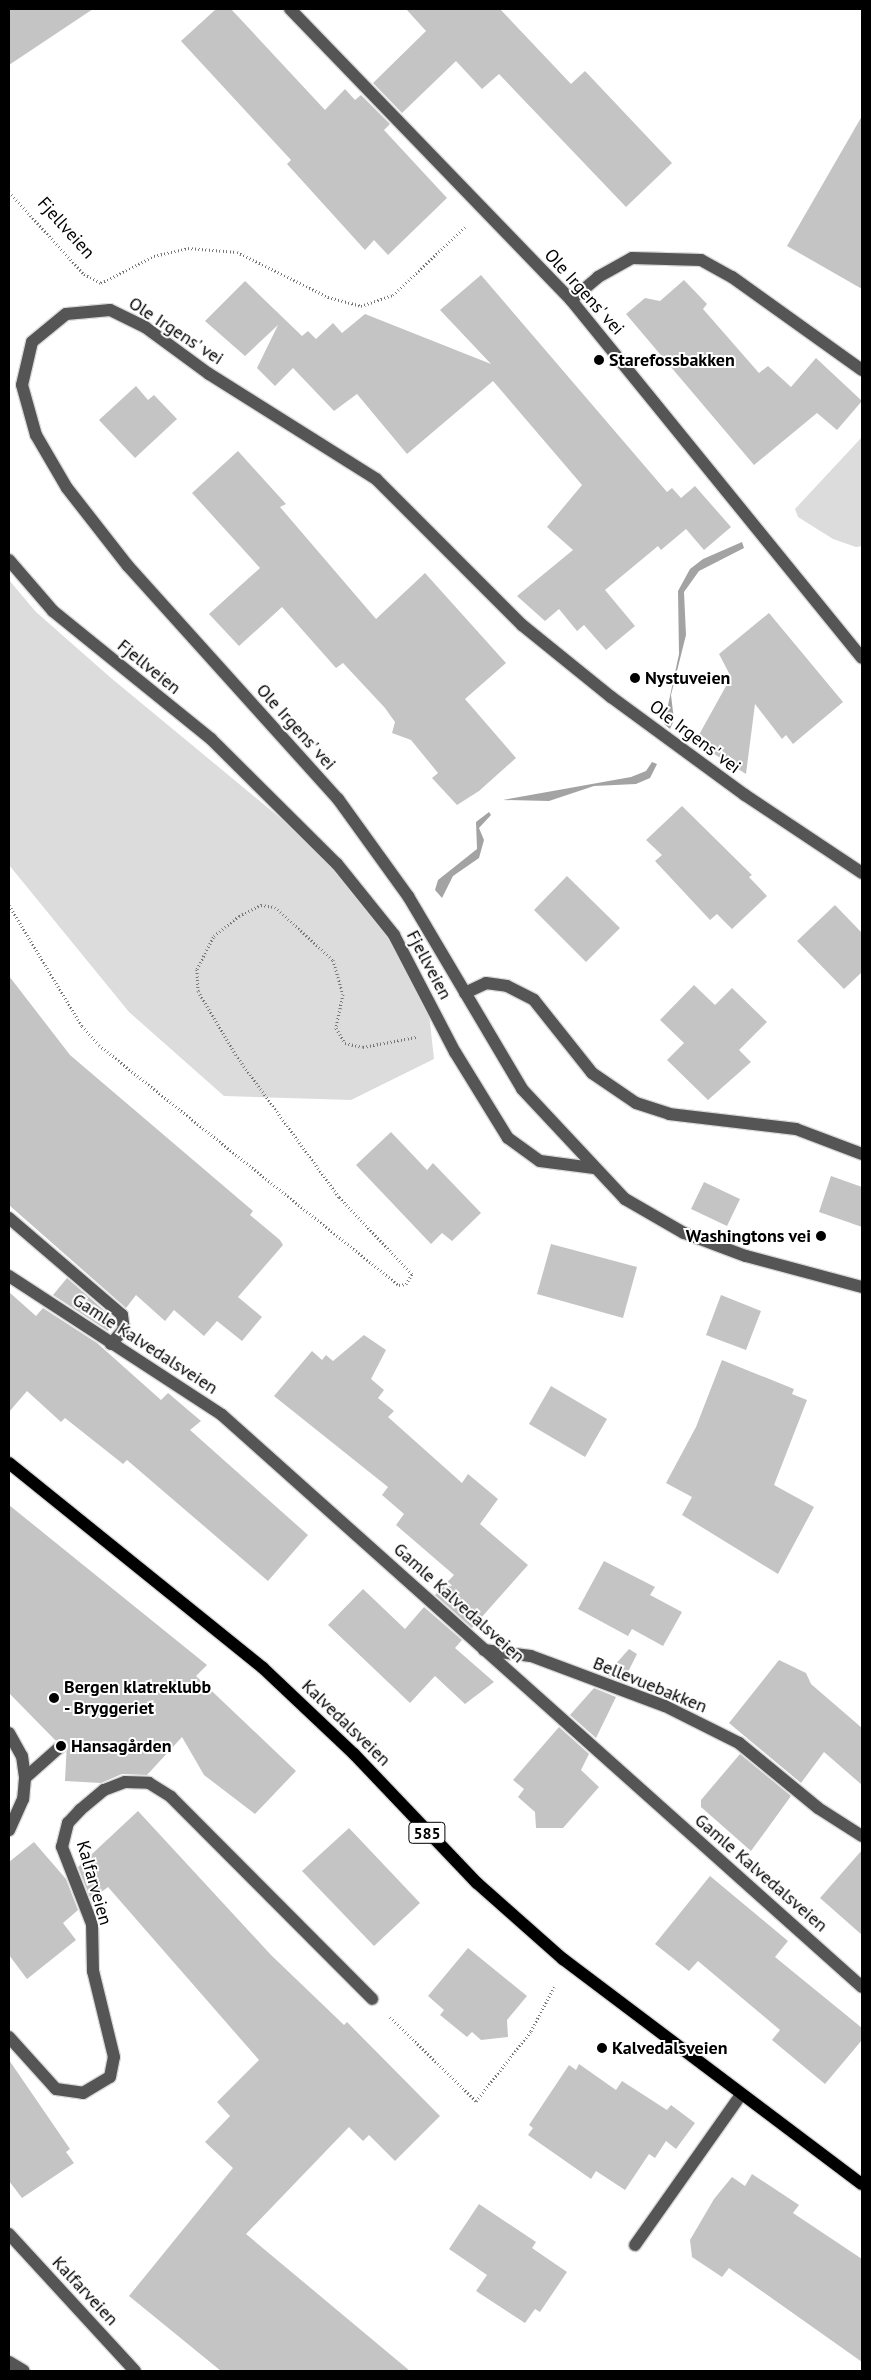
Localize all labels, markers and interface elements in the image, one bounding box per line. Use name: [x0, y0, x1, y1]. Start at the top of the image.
street label: Fjellveien: [33, 193, 99, 263]
street label: Ole Irgens' vei: [539, 244, 629, 340]
street label: Ole Irgens' vei: [124, 292, 228, 370]
place label: Starefossbakken: [609, 349, 735, 371]
marker: Starefossbakken: [593, 354, 605, 366]
street label: Fjellveien: [113, 635, 185, 699]
place label: Nystuveien: [645, 667, 730, 689]
marker: Nystuveien: [629, 672, 641, 684]
street label: Ole Irgens' vei: [251, 679, 341, 775]
street label: Ole Irgens' vei: [644, 695, 746, 779]
street label: Fjellveien: [402, 927, 456, 1003]
place label: Washingtons vei: [685, 1225, 811, 1247]
marker: Washingtons vei: [815, 1230, 827, 1242]
street label: Gamle Kalvedalsveien: [68, 1289, 222, 1399]
street label: Gamle Kalvedalsveien: [389, 1538, 529, 1668]
street label: Bellevuebakken: [590, 1652, 710, 1718]
street label: Kalvedalsveien: [297, 1675, 395, 1771]
place label: Bergen klatreklubb - Bryggeriet: [64, 1677, 211, 1720]
marker: Bergen klatreklubb - Bryggeriet: [48, 1692, 60, 1704]
place label: Hansagården: [71, 1735, 172, 1757]
marker: Hansagården: [55, 1740, 67, 1752]
street label: Gamle Kalvedalsveien: [690, 1809, 832, 1937]
road number: 585: [408, 1820, 446, 1846]
street label: Kalfarveien: [72, 1838, 116, 1928]
place label: Kalvedalsveien: [612, 2037, 728, 2059]
marker: Kalvedalsveien: [596, 2042, 608, 2054]
street label: Kalfarveien: [47, 2252, 123, 2330]

